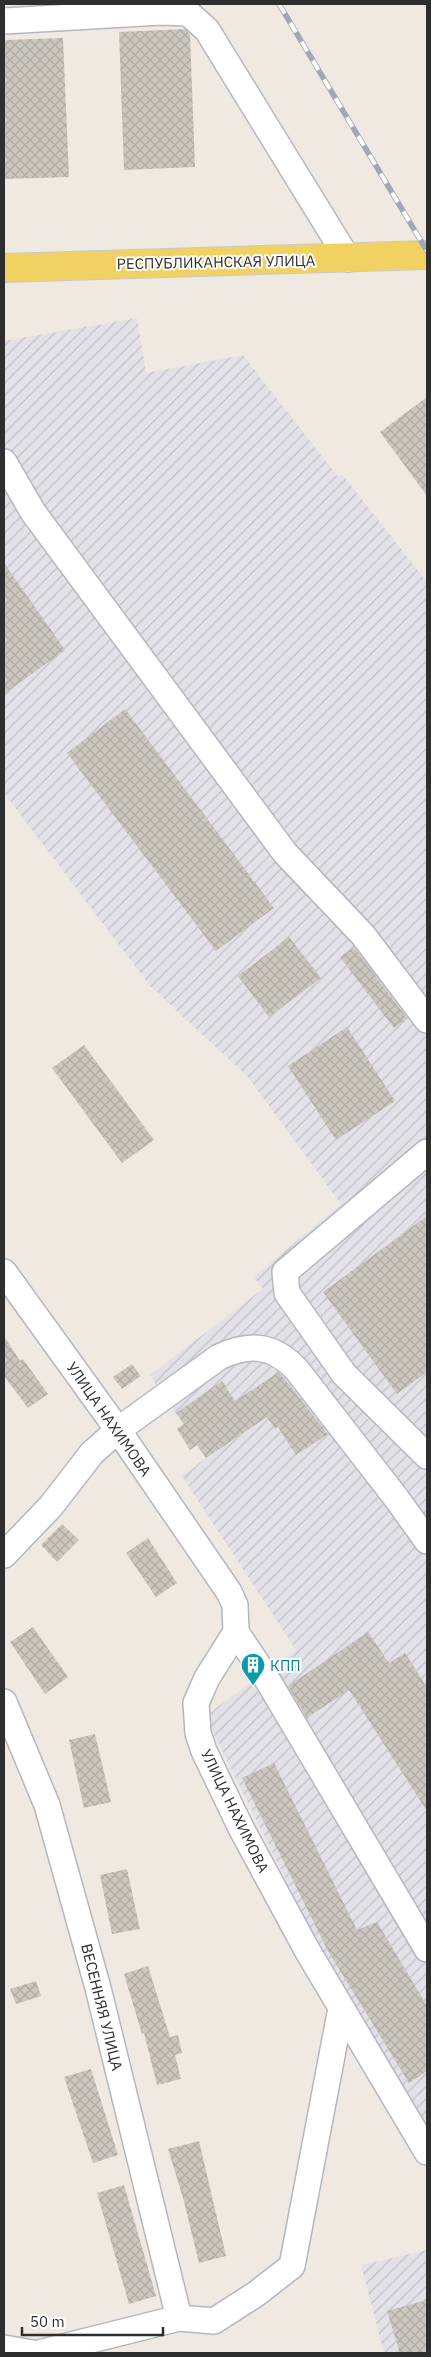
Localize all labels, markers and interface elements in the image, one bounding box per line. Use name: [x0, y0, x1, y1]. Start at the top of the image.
street label: РЕСПУБЛИКАНСКАЯ УЛИЦА: [117, 251, 316, 273]
street label: УЛИЦА НАХИМОВА: [62, 1358, 156, 1480]
building icon: КПП: [240, 1652, 266, 1686]
place label: КПП: [270, 1656, 301, 1675]
street label: УЛИЦА НАХИМОВА: [197, 1746, 273, 1876]
street label: ВЕСЕННЯЯ УЛИЦА: [77, 1942, 127, 2073]
scale bar: [22, 2304, 164, 2336]
text: 50 m: [30, 2312, 65, 2331]

